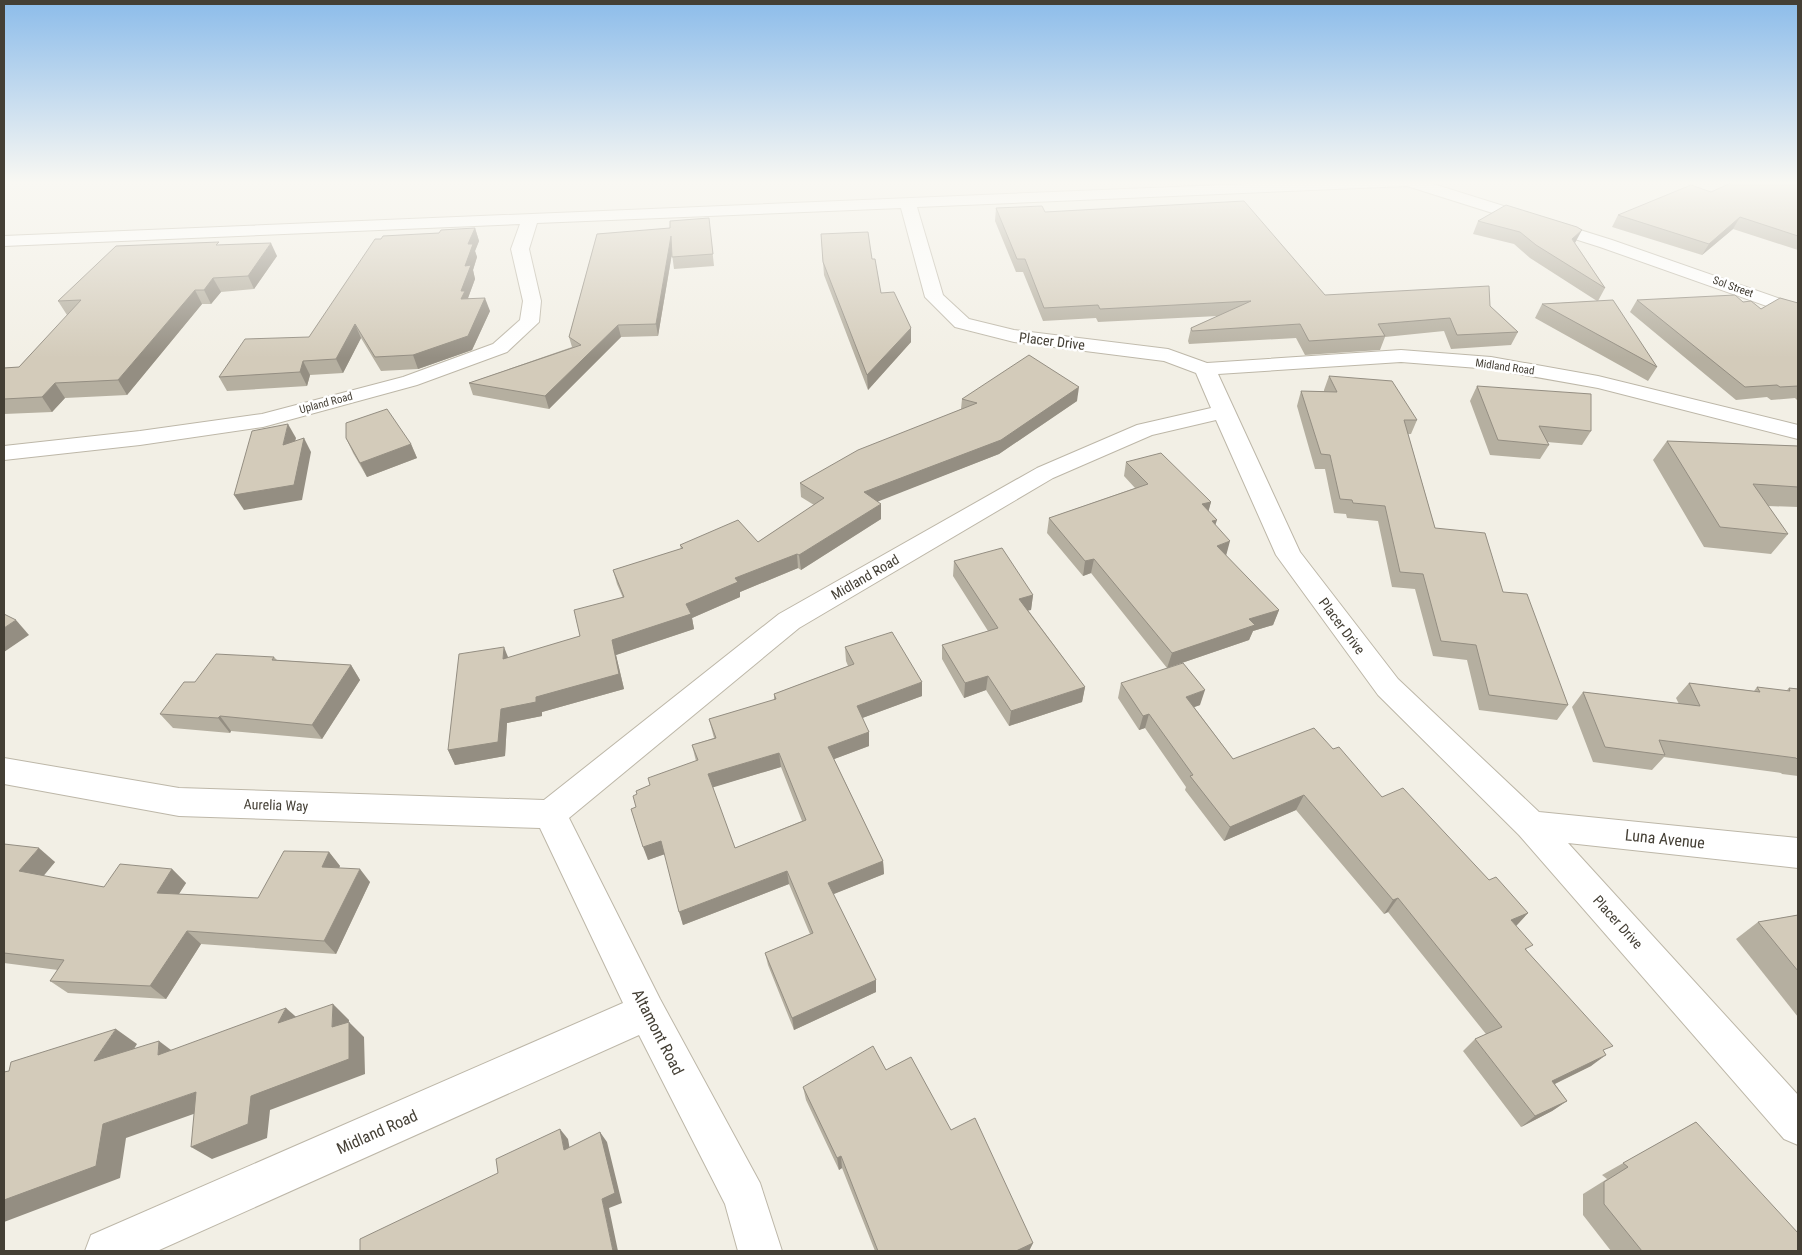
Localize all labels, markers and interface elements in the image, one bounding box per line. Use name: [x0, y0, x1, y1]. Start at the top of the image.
street label: Sol Street: [1711, 274, 1755, 300]
street label: Placer Drive: [1018, 329, 1086, 353]
street label: Midland Road: [1475, 356, 1535, 378]
street label: Upland Road: [298, 390, 354, 416]
street label: Midland Road: [828, 551, 902, 603]
street label: Placer Drive: [1316, 595, 1369, 658]
street label: Aurelia Way: [243, 796, 309, 814]
street label: Luna Avenue: [1624, 825, 1706, 853]
street label: Placer Drive: [1590, 892, 1646, 952]
street label: Altamont Road: [628, 986, 688, 1078]
street label: Midland Road: [334, 1106, 420, 1158]

